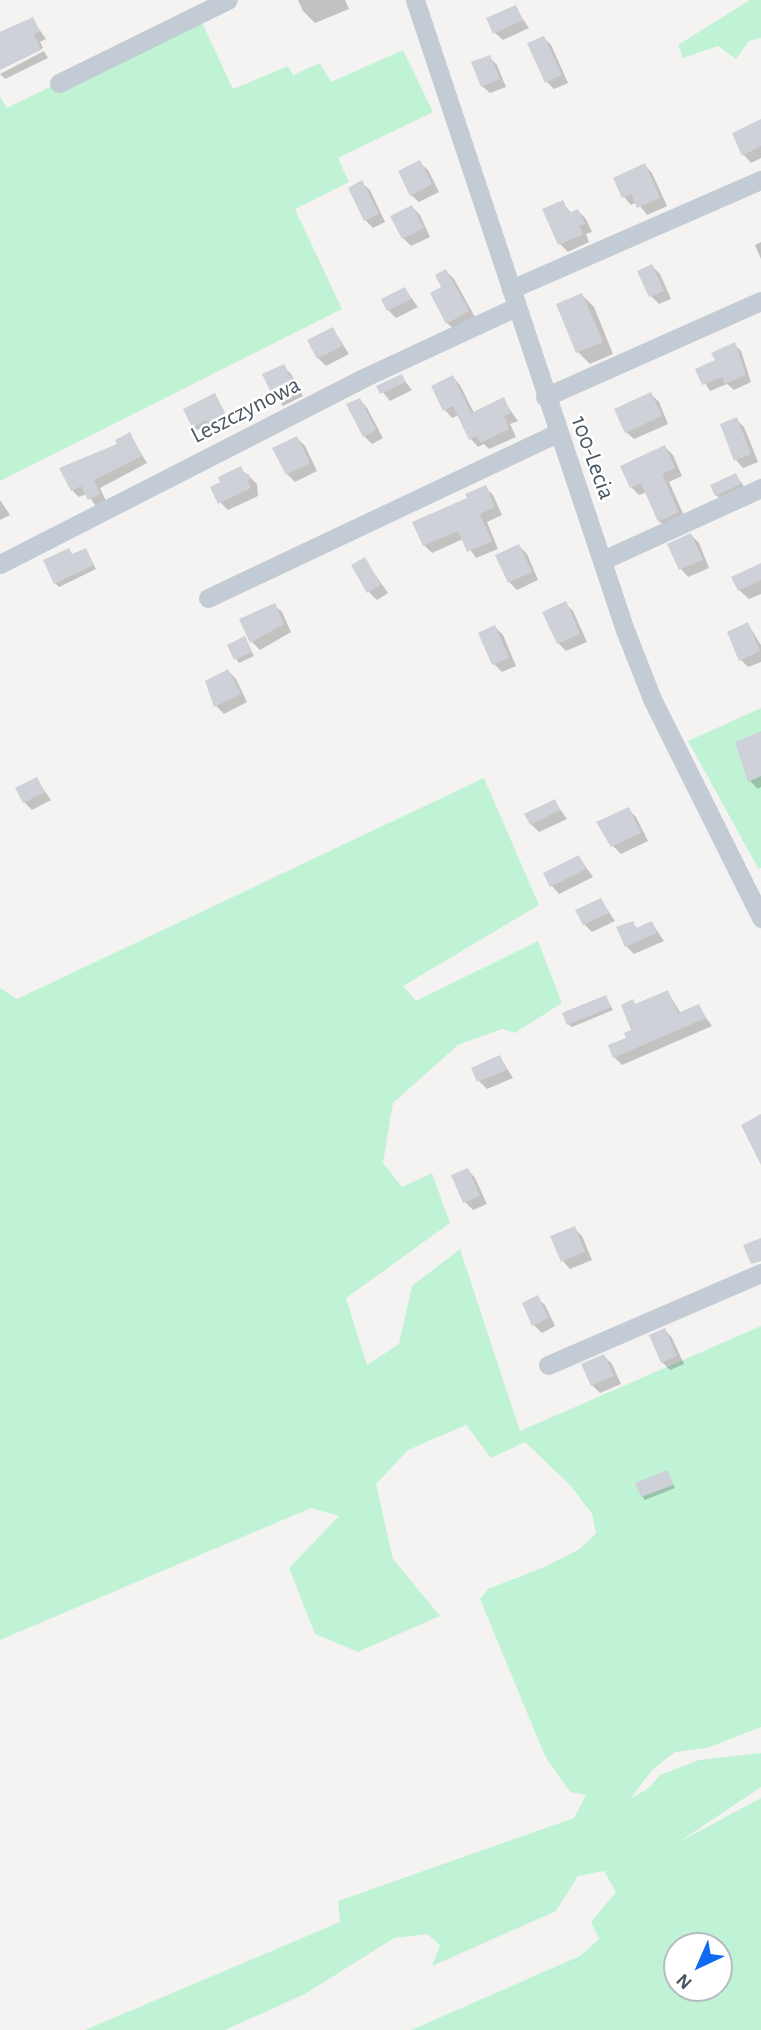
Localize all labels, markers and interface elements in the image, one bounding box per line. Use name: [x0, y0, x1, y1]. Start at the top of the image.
street label: Leszczynowa: [186, 371, 306, 451]
street label: 100-Lecia: [564, 412, 620, 504]
north arrow: [663, 1932, 733, 2002]
text: N: [673, 1970, 696, 1992]

